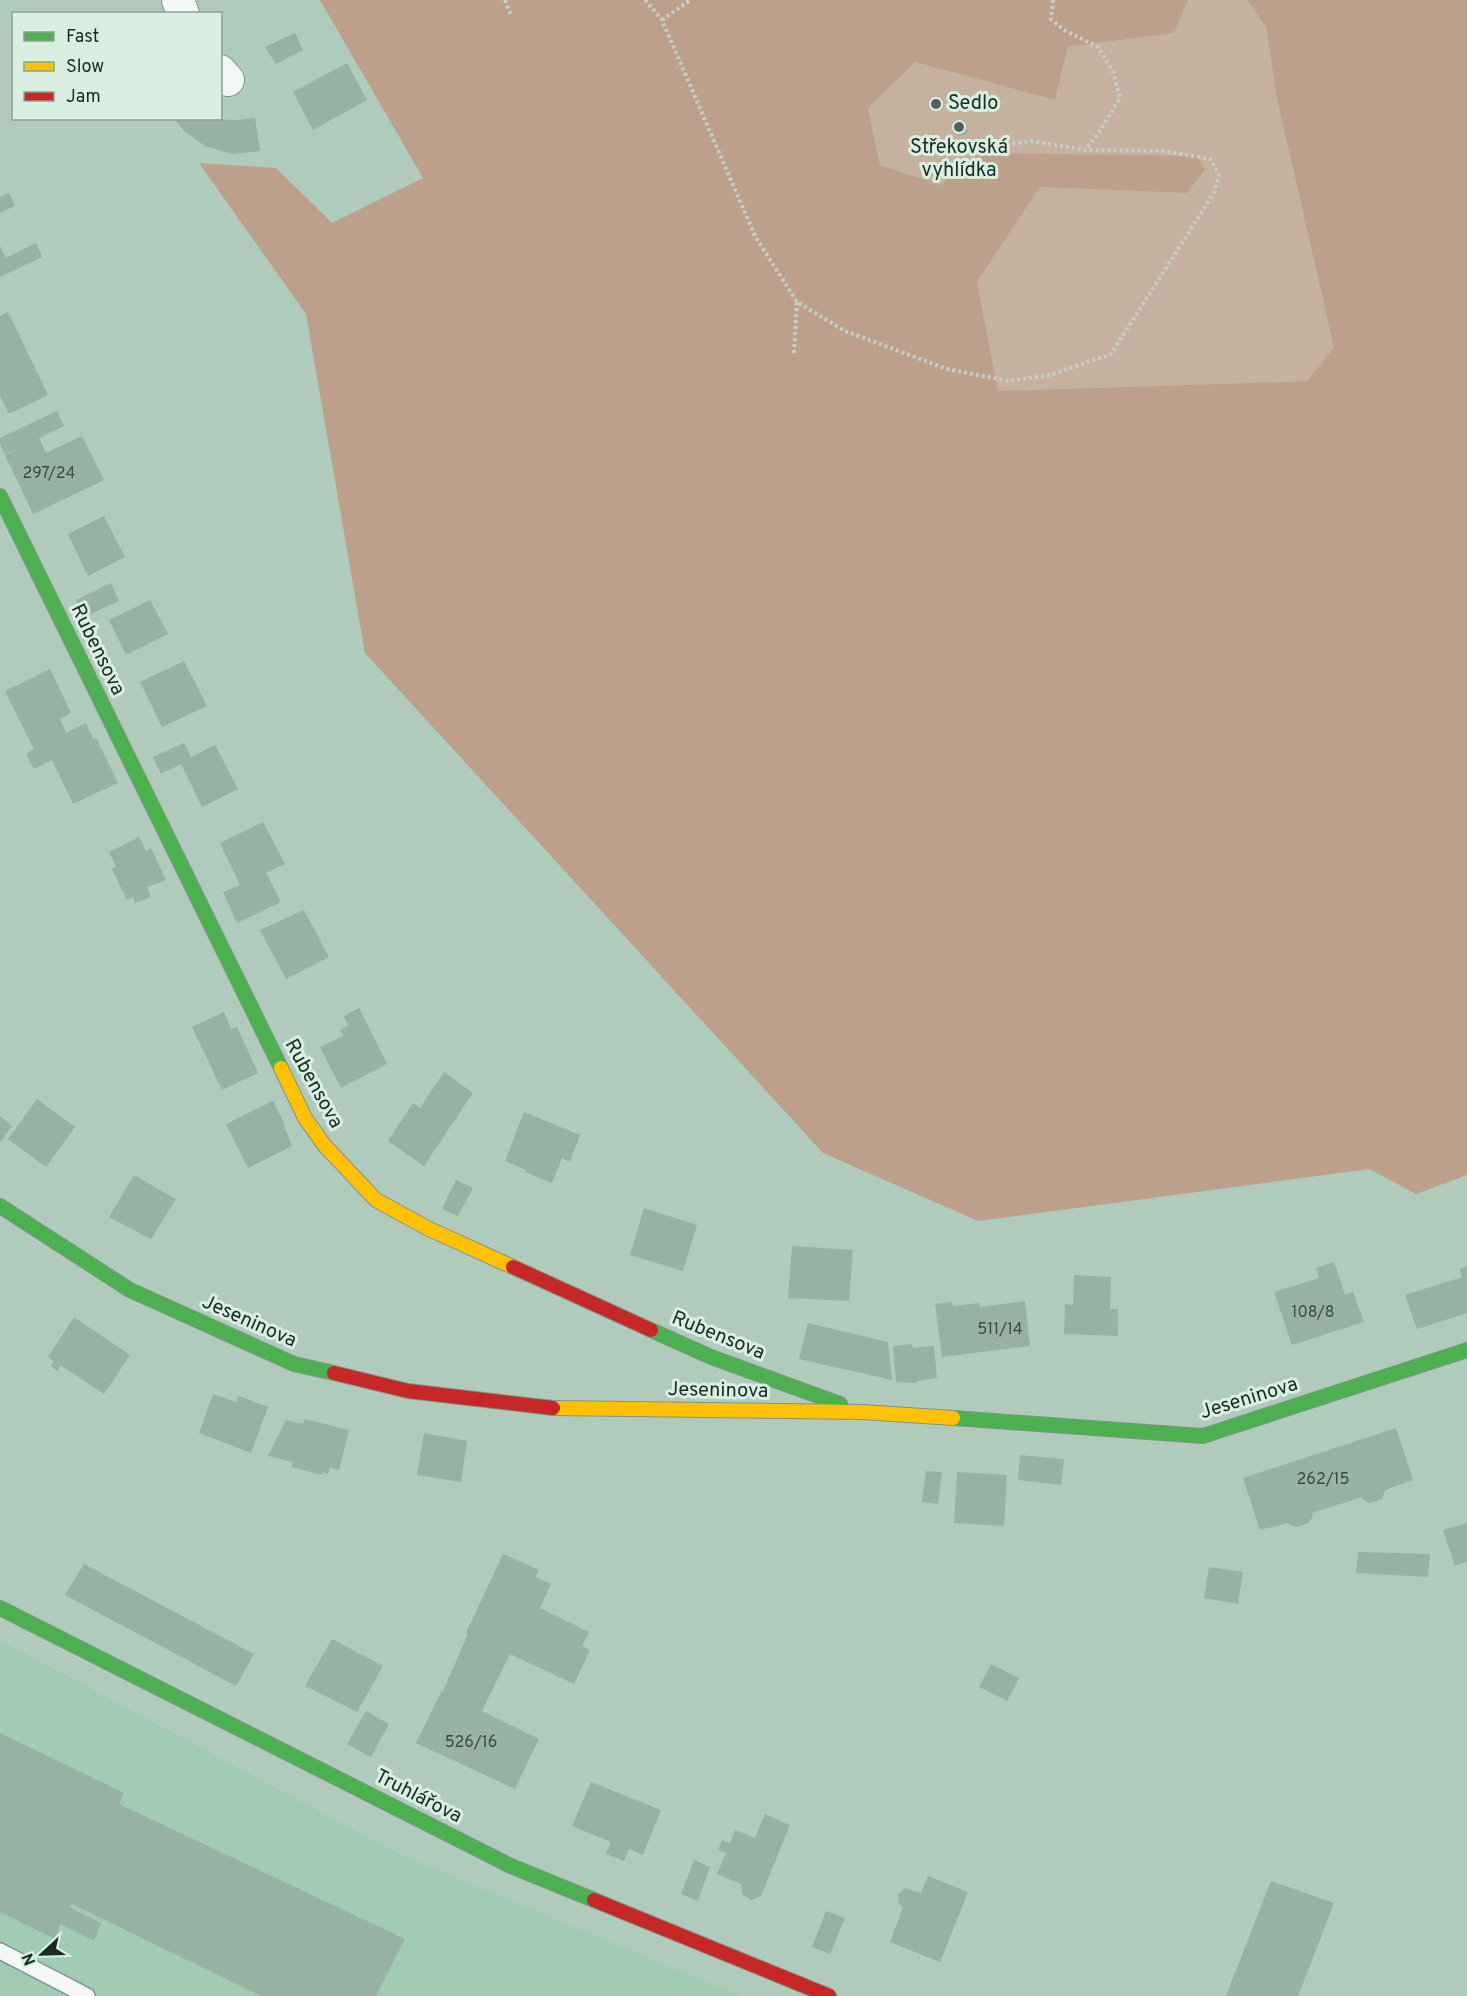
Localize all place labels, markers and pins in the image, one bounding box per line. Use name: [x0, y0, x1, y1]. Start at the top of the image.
place label: Sedlo: [948, 91, 998, 117]
marker: Sedlo: [929, 97, 943, 111]
marker: Střekovská vyhlídka: [952, 120, 966, 134]
place label: Střekovská vyhlídka: [910, 135, 1008, 184]

